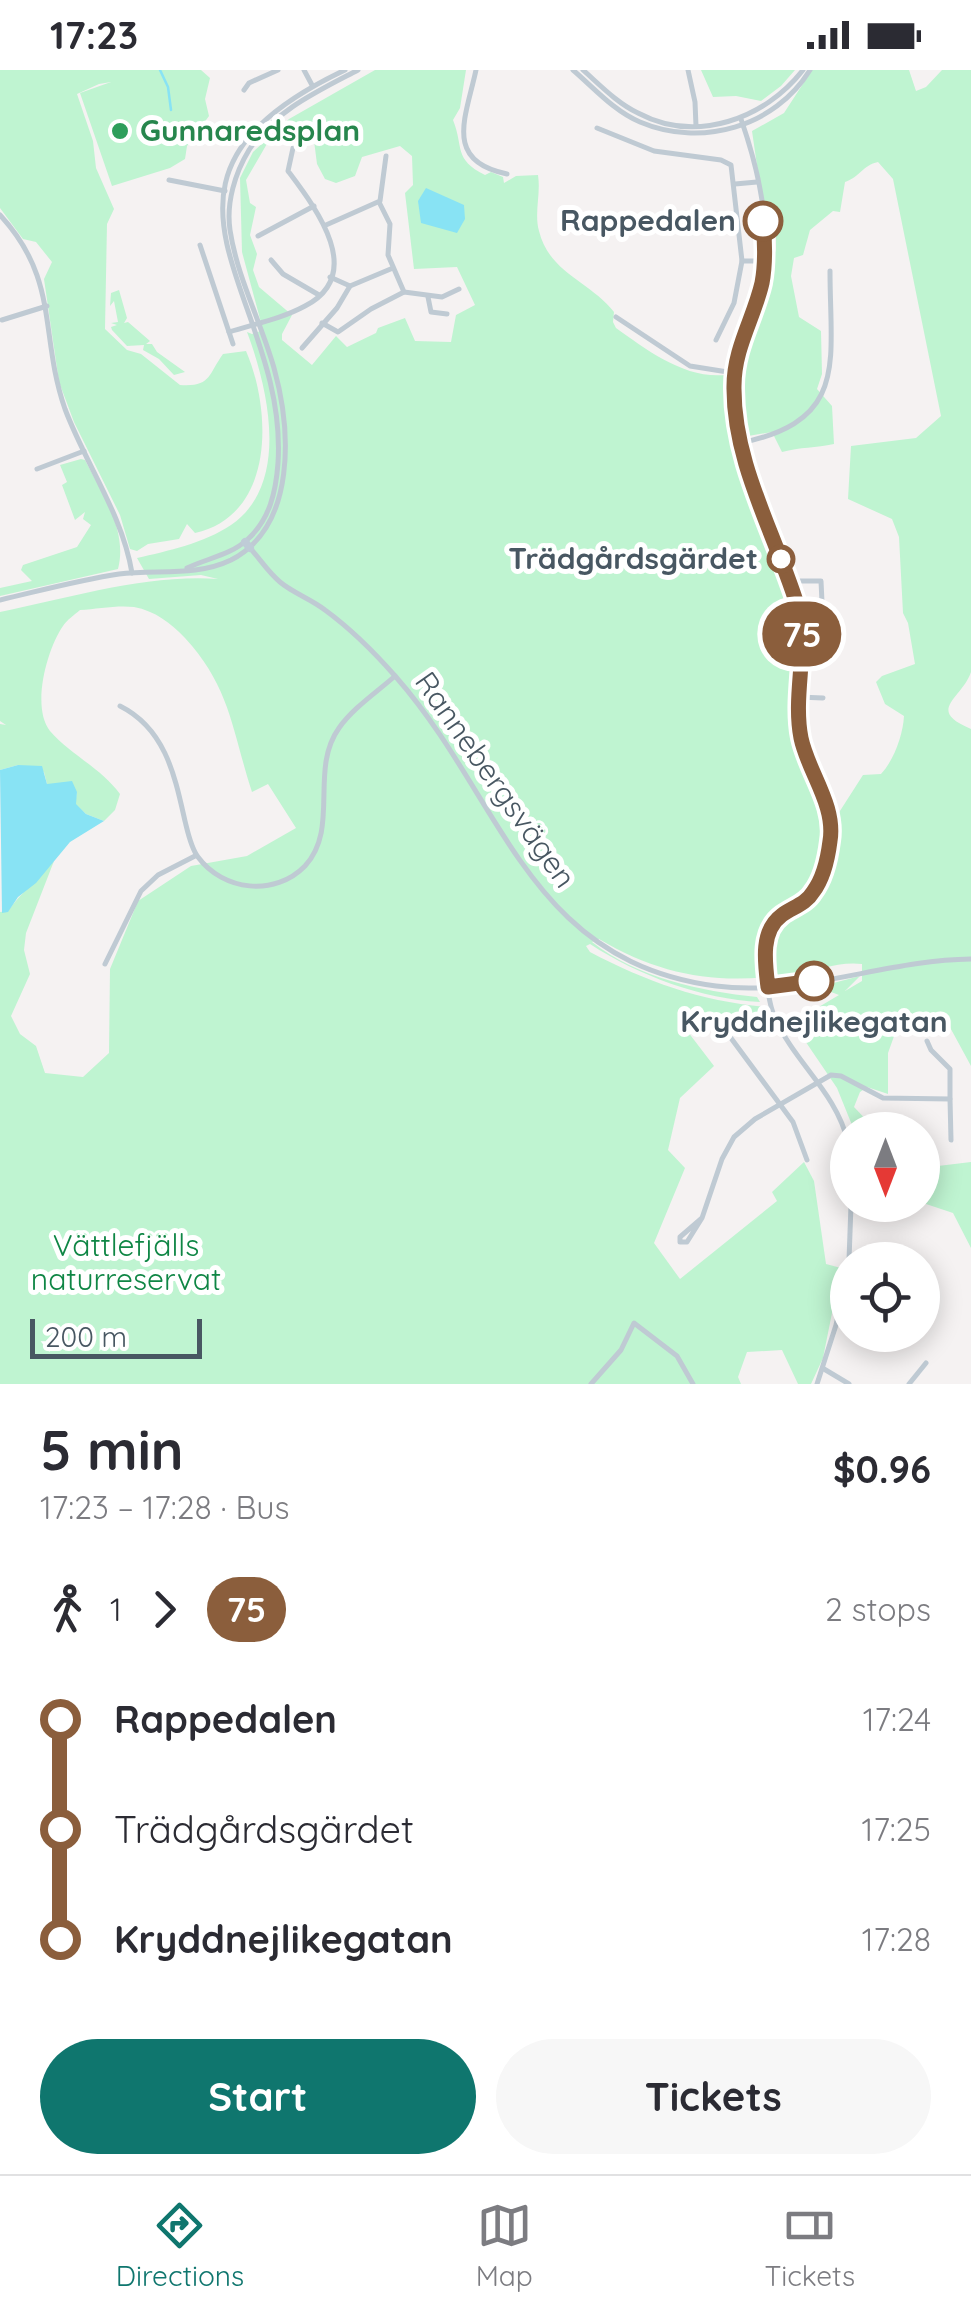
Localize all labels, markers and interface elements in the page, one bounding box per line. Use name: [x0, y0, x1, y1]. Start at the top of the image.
text: 17:23: [50, 11, 138, 59]
place label: Gunnaredsplan: [140, 111, 360, 149]
marker: Gunnaredsplan: [109, 120, 131, 142]
place label: Rappedalen: [560, 201, 736, 239]
marker: Rappedalen: [744, 202, 782, 240]
place label: Trädgårdsgärdet: [508, 539, 758, 577]
marker: Trädgårdsgärdet: [768, 546, 794, 572]
line badge: 75: [757, 602, 847, 666]
text: 75: [782, 612, 822, 656]
street label: Rannebergsvägen: [407, 664, 585, 895]
marker: Kryddnejlikegatan: [795, 962, 833, 1000]
place label: Kryddnejlikegatan: [680, 1002, 948, 1040]
north arrow: [830, 1112, 940, 1222]
map controls: [830, 1112, 940, 1352]
park label: Vättlefjälls naturreservat: [31, 1226, 221, 1298]
button: locate: [830, 1242, 940, 1352]
scale bar: [30, 1314, 202, 1358]
text: 200 m: [45, 1319, 127, 1354]
text: 5 min: [40, 1415, 184, 1484]
text: $0.96: [833, 1445, 931, 1493]
text: 17:23 – 17:28 · Bus: [40, 1487, 290, 1527]
icon: walk: [40, 1582, 95, 1637]
icon: forward: [137, 1582, 192, 1637]
text: 75: [227, 1587, 266, 1631]
text: 1: [110, 1589, 122, 1629]
text: 2 stops: [825, 1589, 931, 1629]
text: Rappedalen: [114, 1695, 337, 1743]
text: 17:24: [863, 1699, 931, 1739]
text: Trädgårdsgärdet: [114, 1805, 414, 1853]
text: 17:25: [862, 1809, 931, 1849]
text: Kryddnejlikegatan: [114, 1915, 453, 1963]
text: 17:28: [862, 1919, 931, 1959]
button: Start: [40, 2039, 476, 2154]
button: Tickets: [496, 2039, 931, 2154]
tab: Directions: [116, 2198, 244, 2293]
tab: Map: [476, 2198, 533, 2293]
tab: Tickets: [764, 2198, 855, 2293]

